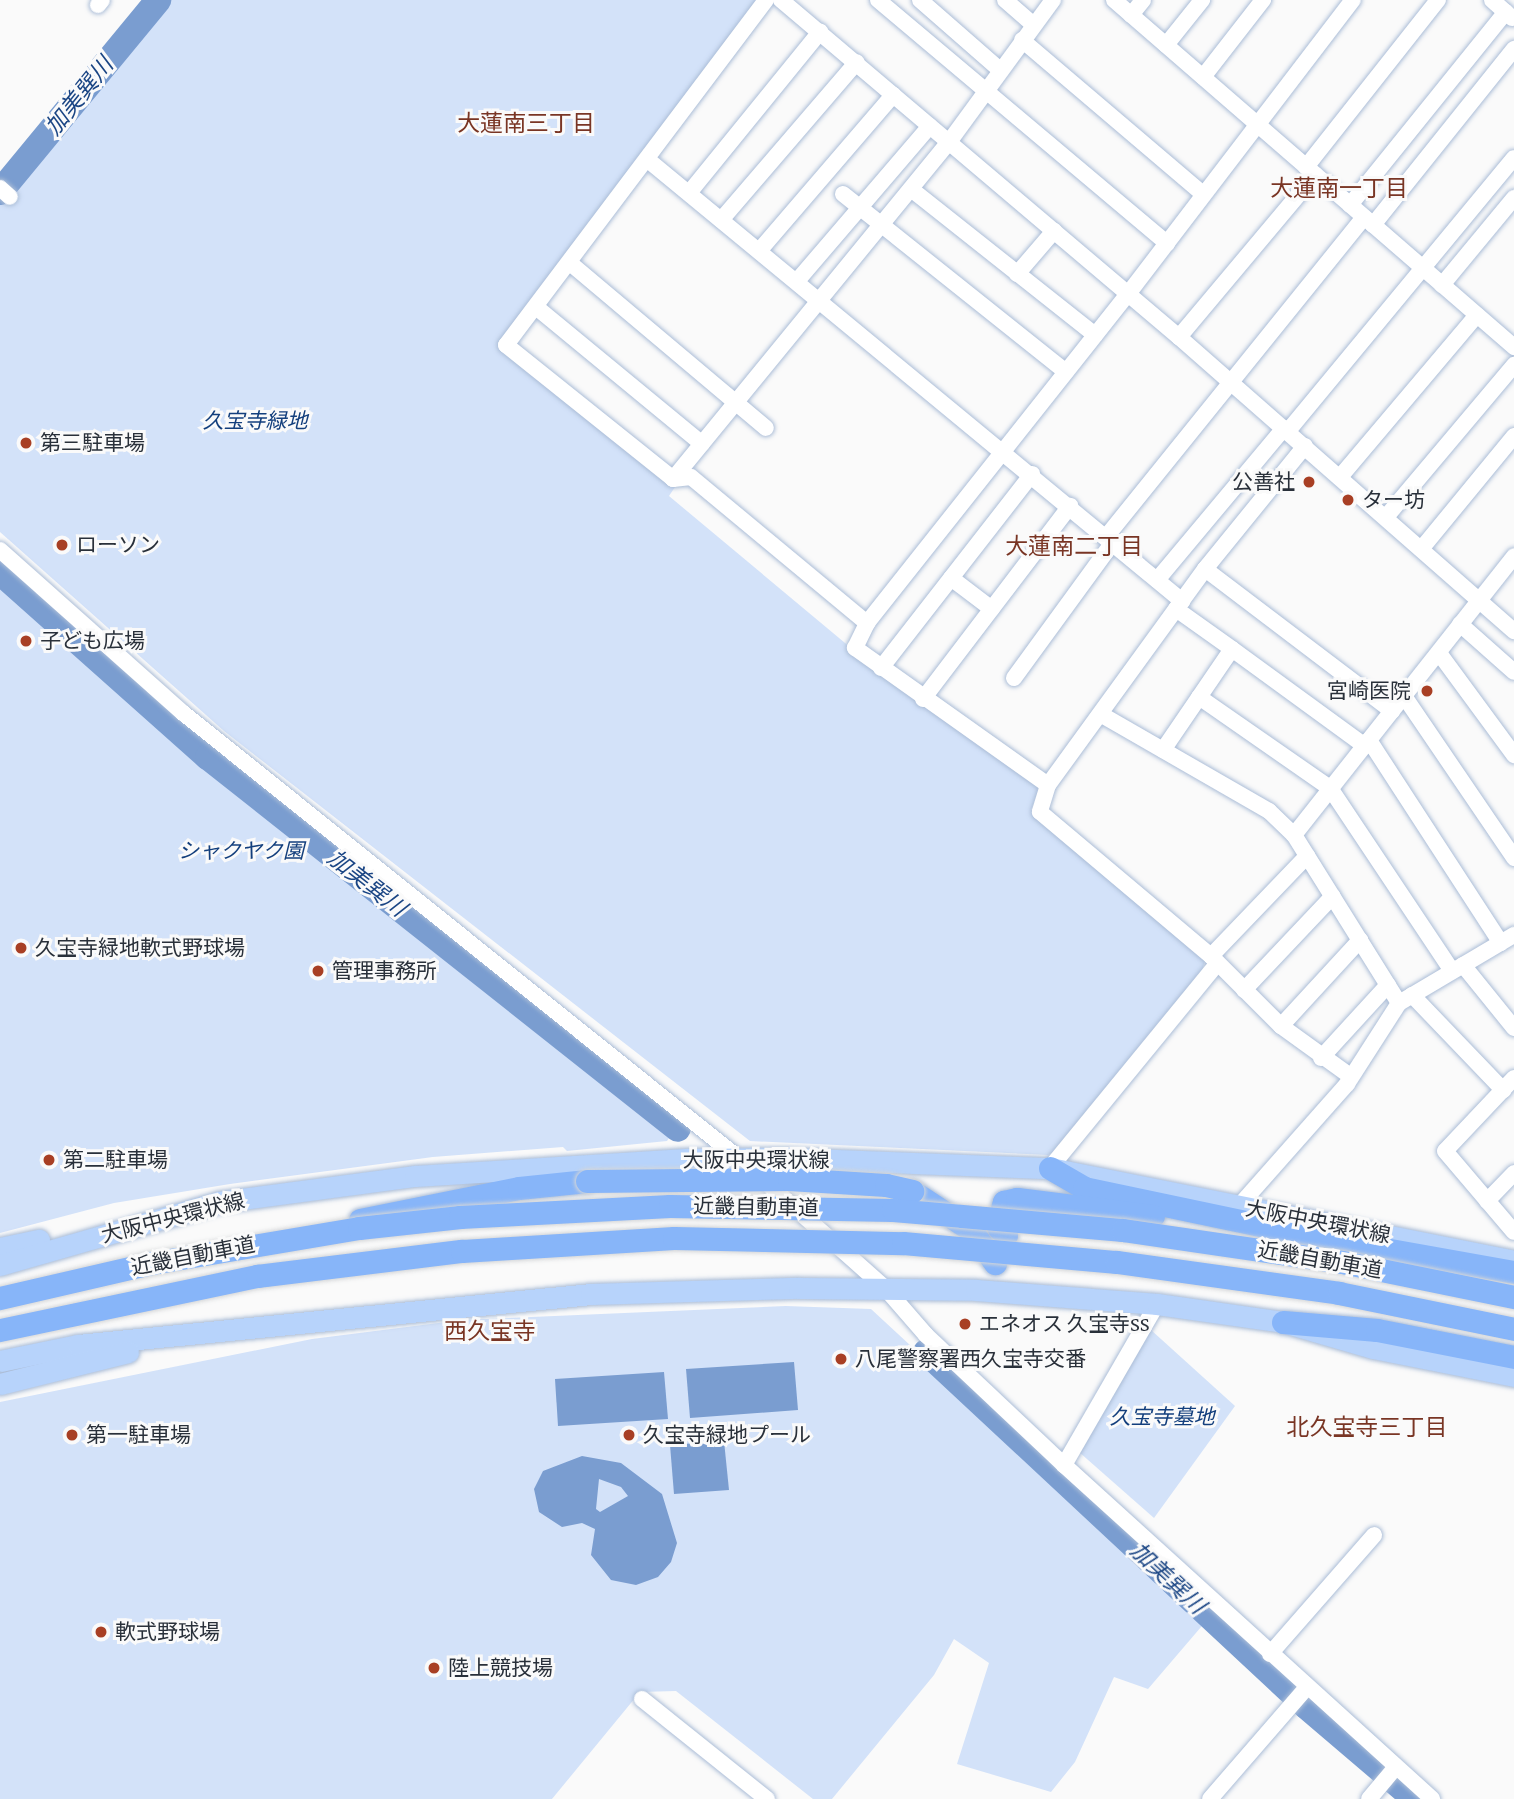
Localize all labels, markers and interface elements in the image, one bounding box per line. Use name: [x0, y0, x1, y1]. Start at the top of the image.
water label: 加美巽川: [39, 52, 119, 140]
district label: 大蓮南三丁目: [457, 109, 595, 137]
district label: 大蓮南一丁目: [1270, 174, 1408, 202]
park label: 久宝寺緑地: [203, 408, 307, 434]
place label: 第三駐車場: [40, 430, 145, 456]
marker: 第三駐車場: [18, 435, 34, 451]
place label: 公善社: [1232, 469, 1295, 495]
marker: 公善社: [1301, 474, 1317, 490]
place label: ター坊: [1362, 487, 1425, 513]
marker: ター坊: [1340, 492, 1356, 508]
place label: ローソン: [76, 532, 160, 558]
district label: 大蓮南二丁目: [1005, 532, 1143, 560]
marker: ローソン: [54, 537, 70, 553]
place label: 子ども広場: [40, 628, 145, 654]
marker: 子ども広場: [18, 633, 34, 649]
place label: 宮崎医院: [1327, 678, 1411, 704]
marker: 宮崎医院: [1417, 681, 1437, 701]
park label: シャクヤク園: [178, 838, 304, 864]
water label: 加美巽川: [322, 844, 412, 922]
place label: 久宝寺緑地軟式野球場: [35, 935, 245, 961]
marker: 久宝寺緑地軟式野球場: [13, 940, 29, 956]
place label: 管理事務所: [332, 958, 437, 984]
marker: 管理事務所: [310, 963, 326, 979]
place label: 第二駐車場: [63, 1147, 168, 1173]
street label: 大阪中央環状線: [683, 1147, 829, 1173]
marker: 第二駐車場: [41, 1152, 57, 1168]
street label: 大阪中央環状線: [99, 1188, 247, 1248]
street label: 近畿自動車道: [693, 1193, 819, 1221]
street label: 大阪中央環状線: [1243, 1196, 1393, 1248]
street label: 近畿自動車道: [129, 1232, 257, 1280]
street label: 近畿自動車道: [1256, 1237, 1384, 1283]
place label: エネオス 久宝寺SS: [979, 1311, 1150, 1337]
marker: エネオス 久宝寺SS: [957, 1316, 973, 1332]
district label: 西久宝寺: [444, 1317, 536, 1345]
place label: 八尾警察署西久宝寺交番: [855, 1346, 1086, 1372]
marker: 八尾警察署西久宝寺交番: [833, 1351, 849, 1367]
park label: 久宝寺墓地: [1110, 1404, 1214, 1430]
district label: 北久宝寺三丁目: [1287, 1413, 1447, 1441]
place label: 第一駐車場: [86, 1422, 191, 1448]
place label: 久宝寺緑地プール: [643, 1422, 811, 1448]
marker: 第一駐車場: [64, 1427, 80, 1443]
marker: 久宝寺緑地プール: [621, 1427, 637, 1443]
water label: 加美巽川: [1125, 1537, 1211, 1619]
place label: 軟式野球場: [115, 1619, 220, 1645]
marker: 軟式野球場: [93, 1624, 109, 1640]
place label: 陸上競技場: [448, 1655, 553, 1681]
marker: 陸上競技場: [426, 1660, 442, 1676]

